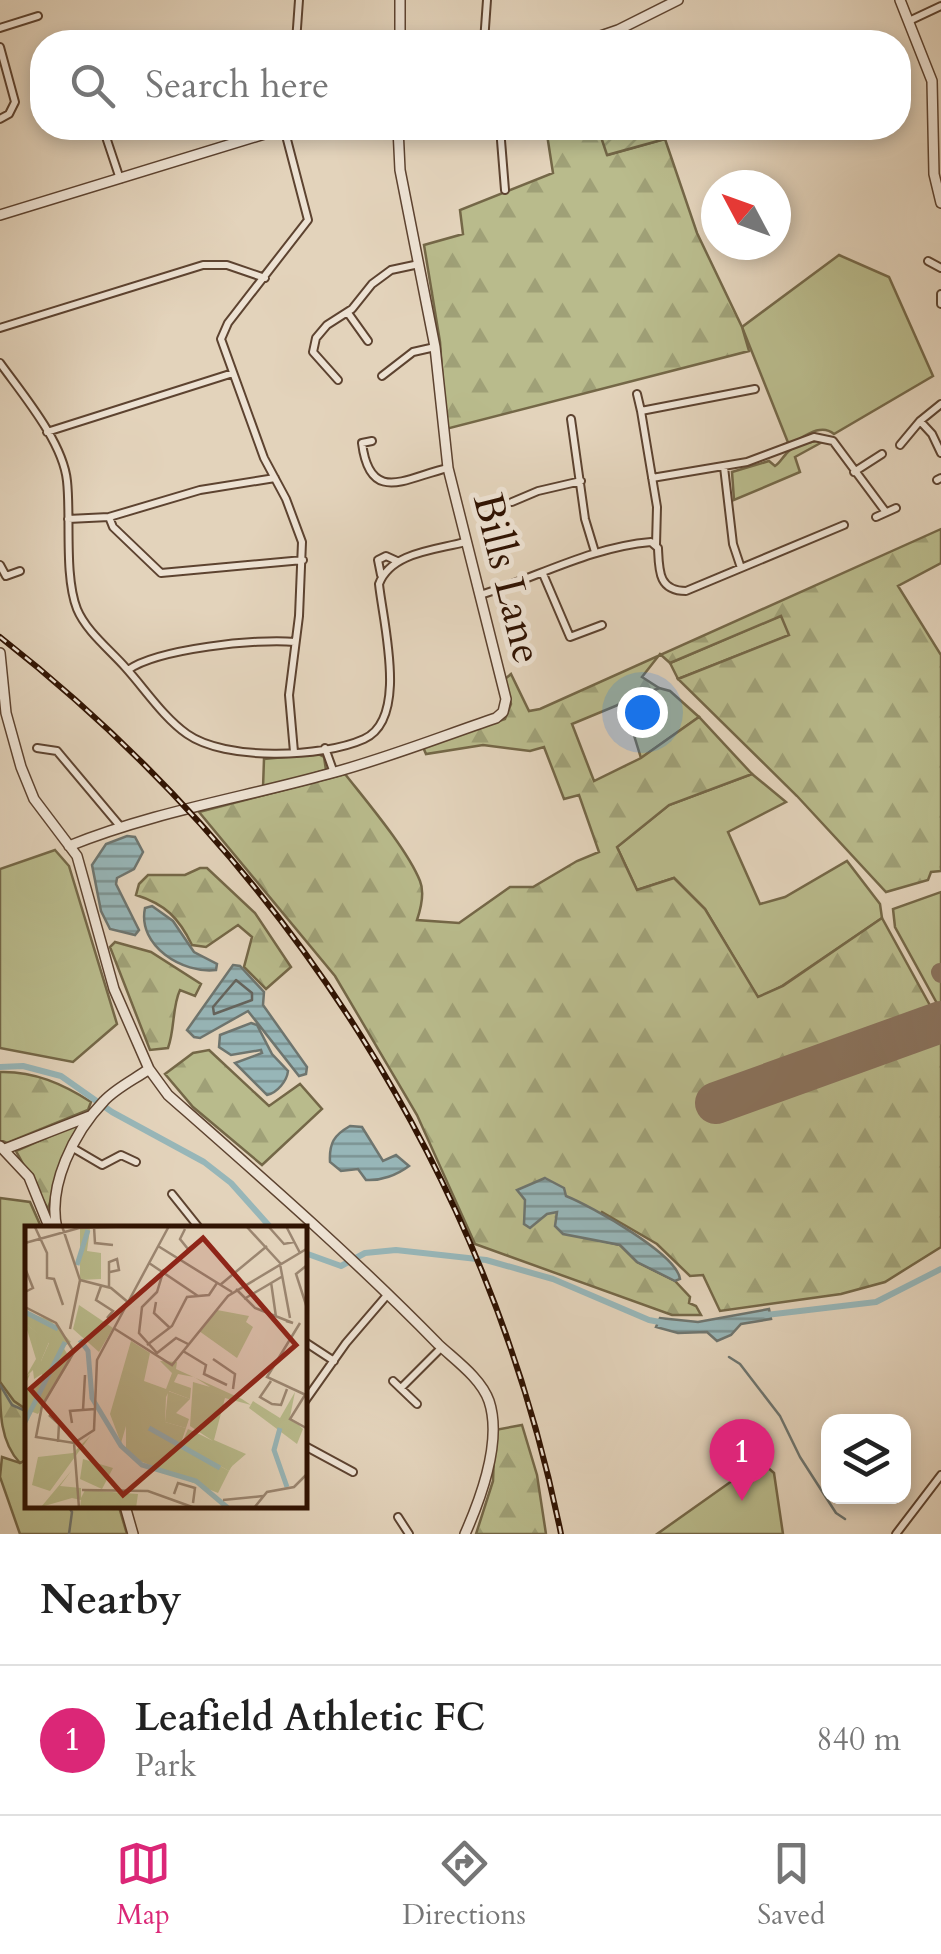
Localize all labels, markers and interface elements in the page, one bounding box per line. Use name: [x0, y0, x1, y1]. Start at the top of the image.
search box: [30, 30, 911, 140]
icon: search: [65, 58, 120, 113]
text: Search here: [145, 59, 329, 111]
north arrow: [701, 170, 791, 260]
street label: Bills Lane: [459, 487, 556, 669]
your location: [617, 687, 668, 738]
inset map: [25, 1226, 308, 1509]
map controls: [821, 1414, 911, 1504]
button: layers: [821, 1414, 911, 1504]
pin: 1: [710, 1418, 774, 1501]
text: Nearby: [40, 1571, 182, 1628]
text: Leafield Athletic FC: [135, 1692, 485, 1744]
text: 1: [64, 1718, 81, 1762]
text: 840 m: [816, 1718, 901, 1762]
text: Park: [135, 1744, 197, 1788]
tab: Map: [116, 1836, 171, 1934]
tab: Directions: [402, 1836, 526, 1934]
tab: Saved: [757, 1836, 825, 1934]

